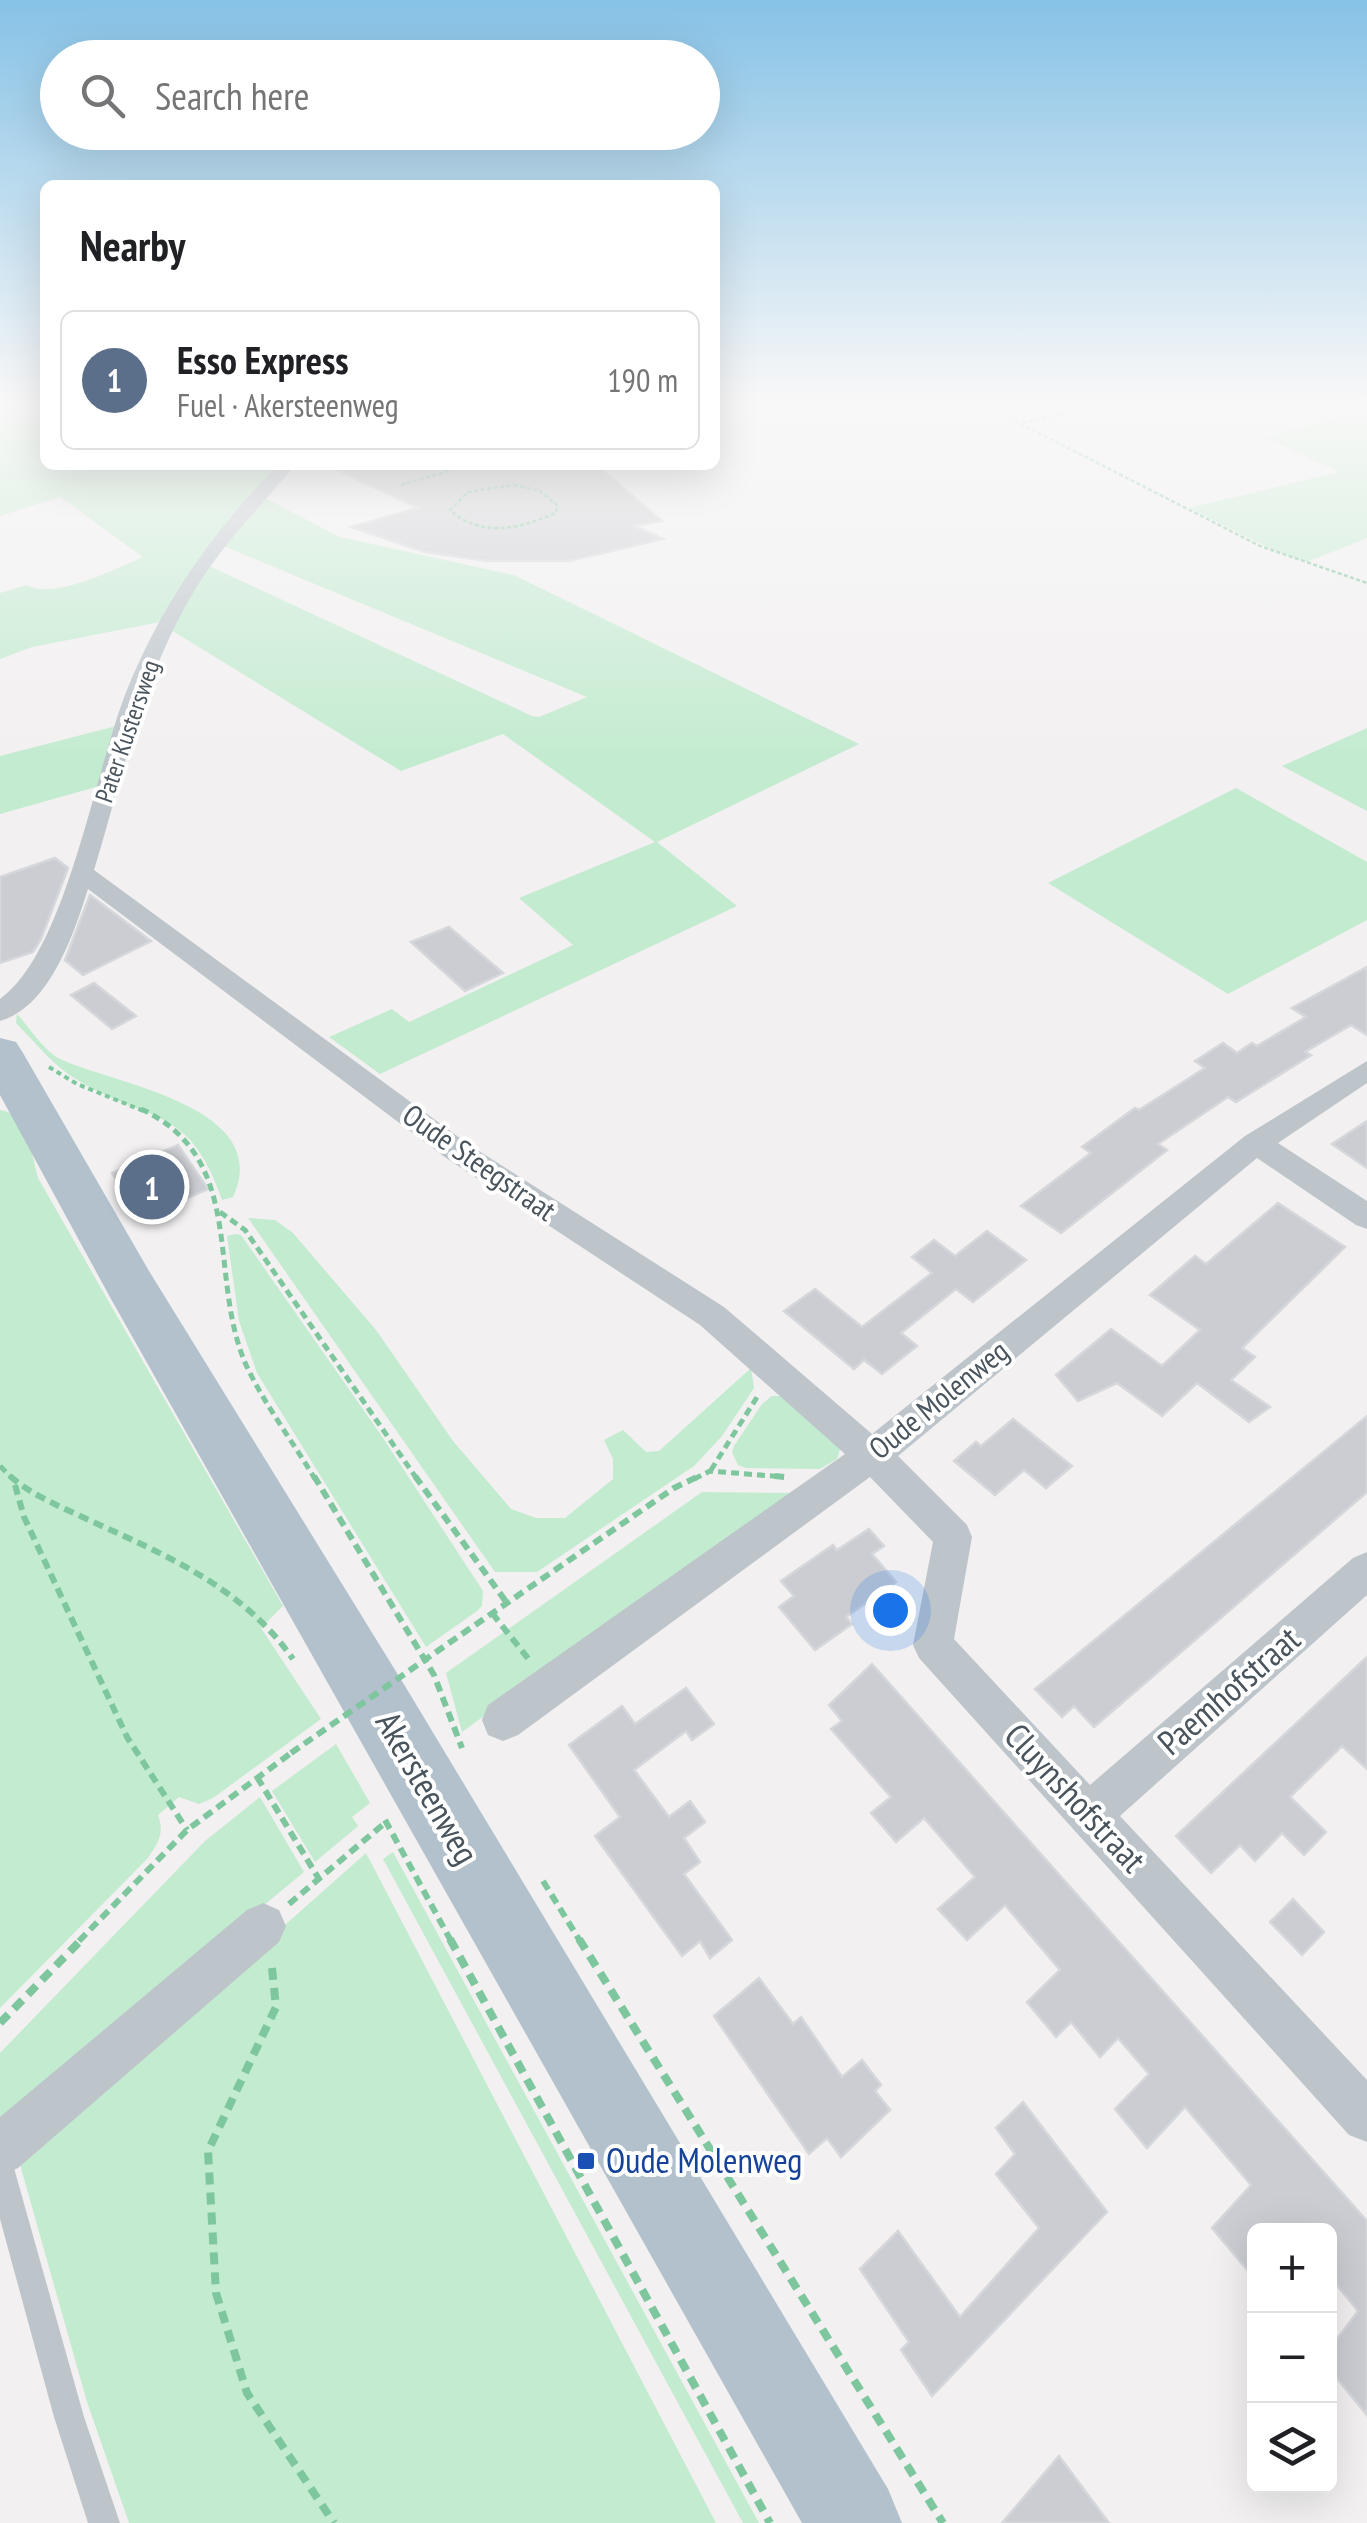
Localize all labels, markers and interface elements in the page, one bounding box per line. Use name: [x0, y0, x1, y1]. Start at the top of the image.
search box: [40, 40, 720, 150]
icon: search: [75, 68, 130, 123]
text: Search here: [155, 71, 309, 120]
text: Nearby: [80, 218, 185, 273]
text: Esso Express: [177, 335, 349, 384]
text: 1: [107, 359, 122, 401]
text: 190 m: [607, 359, 678, 401]
text: Fuel · Akersteenweg: [177, 384, 398, 426]
street label: Pater Kustersweg: [88, 656, 166, 806]
street label: Oude Steegstraat: [396, 1095, 565, 1229]
pin: 1: [120, 1150, 184, 1224]
street label: Oude Molenweg: [860, 1331, 1016, 1467]
your location: [865, 1585, 916, 1636]
street label: Paemhofstraat: [1148, 1616, 1309, 1765]
street label: Akersteenweg: [366, 1703, 490, 1872]
street label: Cluynshofstraat: [995, 1713, 1157, 1882]
place label: Oude Molenweg: [606, 2137, 802, 2183]
marker: Oude Molenweg: [575, 2150, 597, 2172]
map controls: [1247, 2223, 1337, 2493]
button: +: [1247, 2223, 1337, 2313]
button: −: [1247, 2313, 1337, 2403]
button: layers: [1247, 2403, 1337, 2493]

